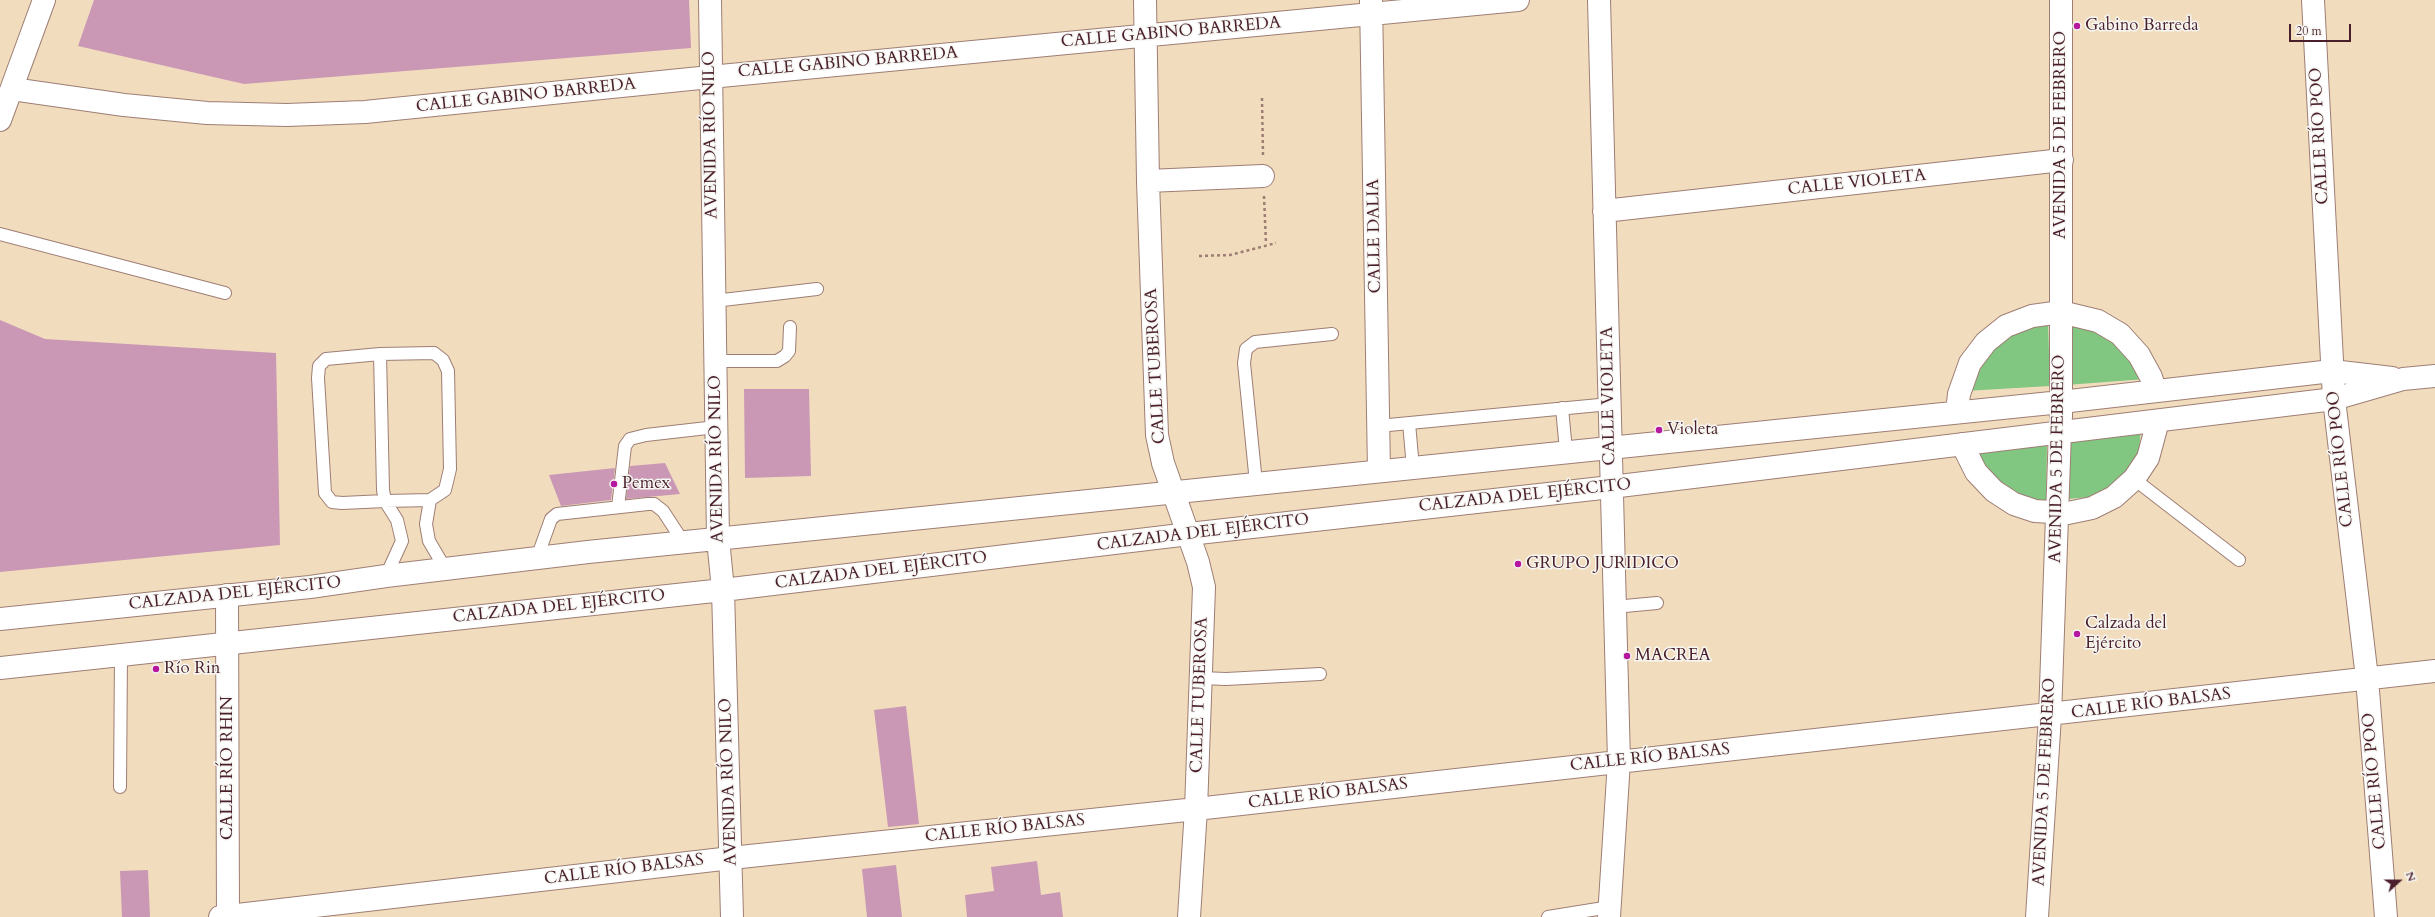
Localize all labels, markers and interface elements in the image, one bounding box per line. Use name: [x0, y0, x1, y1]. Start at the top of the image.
street label: CALLE GABINO BARREDA: [1060, 13, 1282, 53]
place label: Gabino Barreda: [2085, 16, 2199, 36]
scale bar: [2291, 16, 2353, 42]
marker: Gabino Barreda: [2072, 21, 2082, 31]
text: 20 m: [2296, 23, 2322, 39]
street label: AVENIDA 5 DE FEBRERO: [2051, 31, 2071, 239]
street label: CALLE GABINO BARREDA: [737, 43, 959, 83]
street label: AVENIDA RÍO NILO: [699, 51, 723, 219]
street label: CALLE RÍO POO: [2306, 67, 2334, 205]
street label: CALLE GABINO BARREDA: [415, 74, 637, 118]
street label: CALLE VIOLETA: [1787, 166, 1927, 200]
street label: CALLE DALIA: [1364, 178, 1386, 294]
street label: CALLE TUBEROSA: [1142, 287, 1170, 445]
street label: CALLE VIOLETA: [1598, 326, 1620, 466]
street label: AVENIDA 5 DE FEBRERO: [2046, 355, 2070, 563]
street label: AVENIDA RÍO NILO: [705, 375, 729, 543]
street label: CALLE RÍO POO: [2324, 390, 2358, 528]
place label: Violeta: [1667, 420, 1718, 440]
marker: Violeta: [1654, 425, 1664, 435]
place label: Pemex: [622, 474, 670, 494]
street label: CALZADA DEL EJÉRCITO: [1418, 475, 1632, 517]
marker: Pemex: [609, 479, 619, 489]
street label: CALZADA DEL EJÉRCITO: [1096, 510, 1310, 556]
street label: CALZADA DEL EJÉRCITO: [774, 548, 988, 594]
place label: GRUPO JURIDICO: [1526, 554, 1679, 574]
marker: GRUPO JURIDICO: [1513, 559, 1523, 569]
street label: CALZADA DEL EJÉRCITO: [128, 573, 342, 615]
street label: CALZADA DEL EJÉRCITO: [452, 586, 666, 628]
place label: Calzada del Ejército: [2085, 614, 2167, 654]
street label: CALLE TUBEROSA: [1187, 617, 1213, 773]
marker: Calzada del Ejército: [2072, 629, 2082, 639]
place label: MACREA: [1635, 646, 1710, 666]
marker: MACREA: [1622, 651, 1632, 661]
place label: Río Rin: [164, 659, 221, 679]
marker: Río Rin: [151, 664, 161, 674]
street label: AVENIDA 5 DE FEBRERO: [2029, 677, 2061, 887]
street label: CALLE RÍO BALSAS: [2070, 684, 2232, 724]
street label: CALLE RÍO RHIN: [218, 696, 238, 840]
street label: AVENIDA RÍO NILO: [716, 698, 742, 866]
street label: CALLE RÍO POO: [2359, 712, 2391, 850]
street label: CALLE RÍO BALSAS: [1569, 739, 1731, 777]
street label: CALLE RÍO BALSAS: [1247, 774, 1409, 814]
street label: CALLE RÍO BALSAS: [924, 810, 1086, 848]
street label: CALLE RÍO BALSAS: [543, 850, 705, 890]
north arrow: [2379, 861, 2419, 901]
text: N: [2402, 869, 2419, 884]

